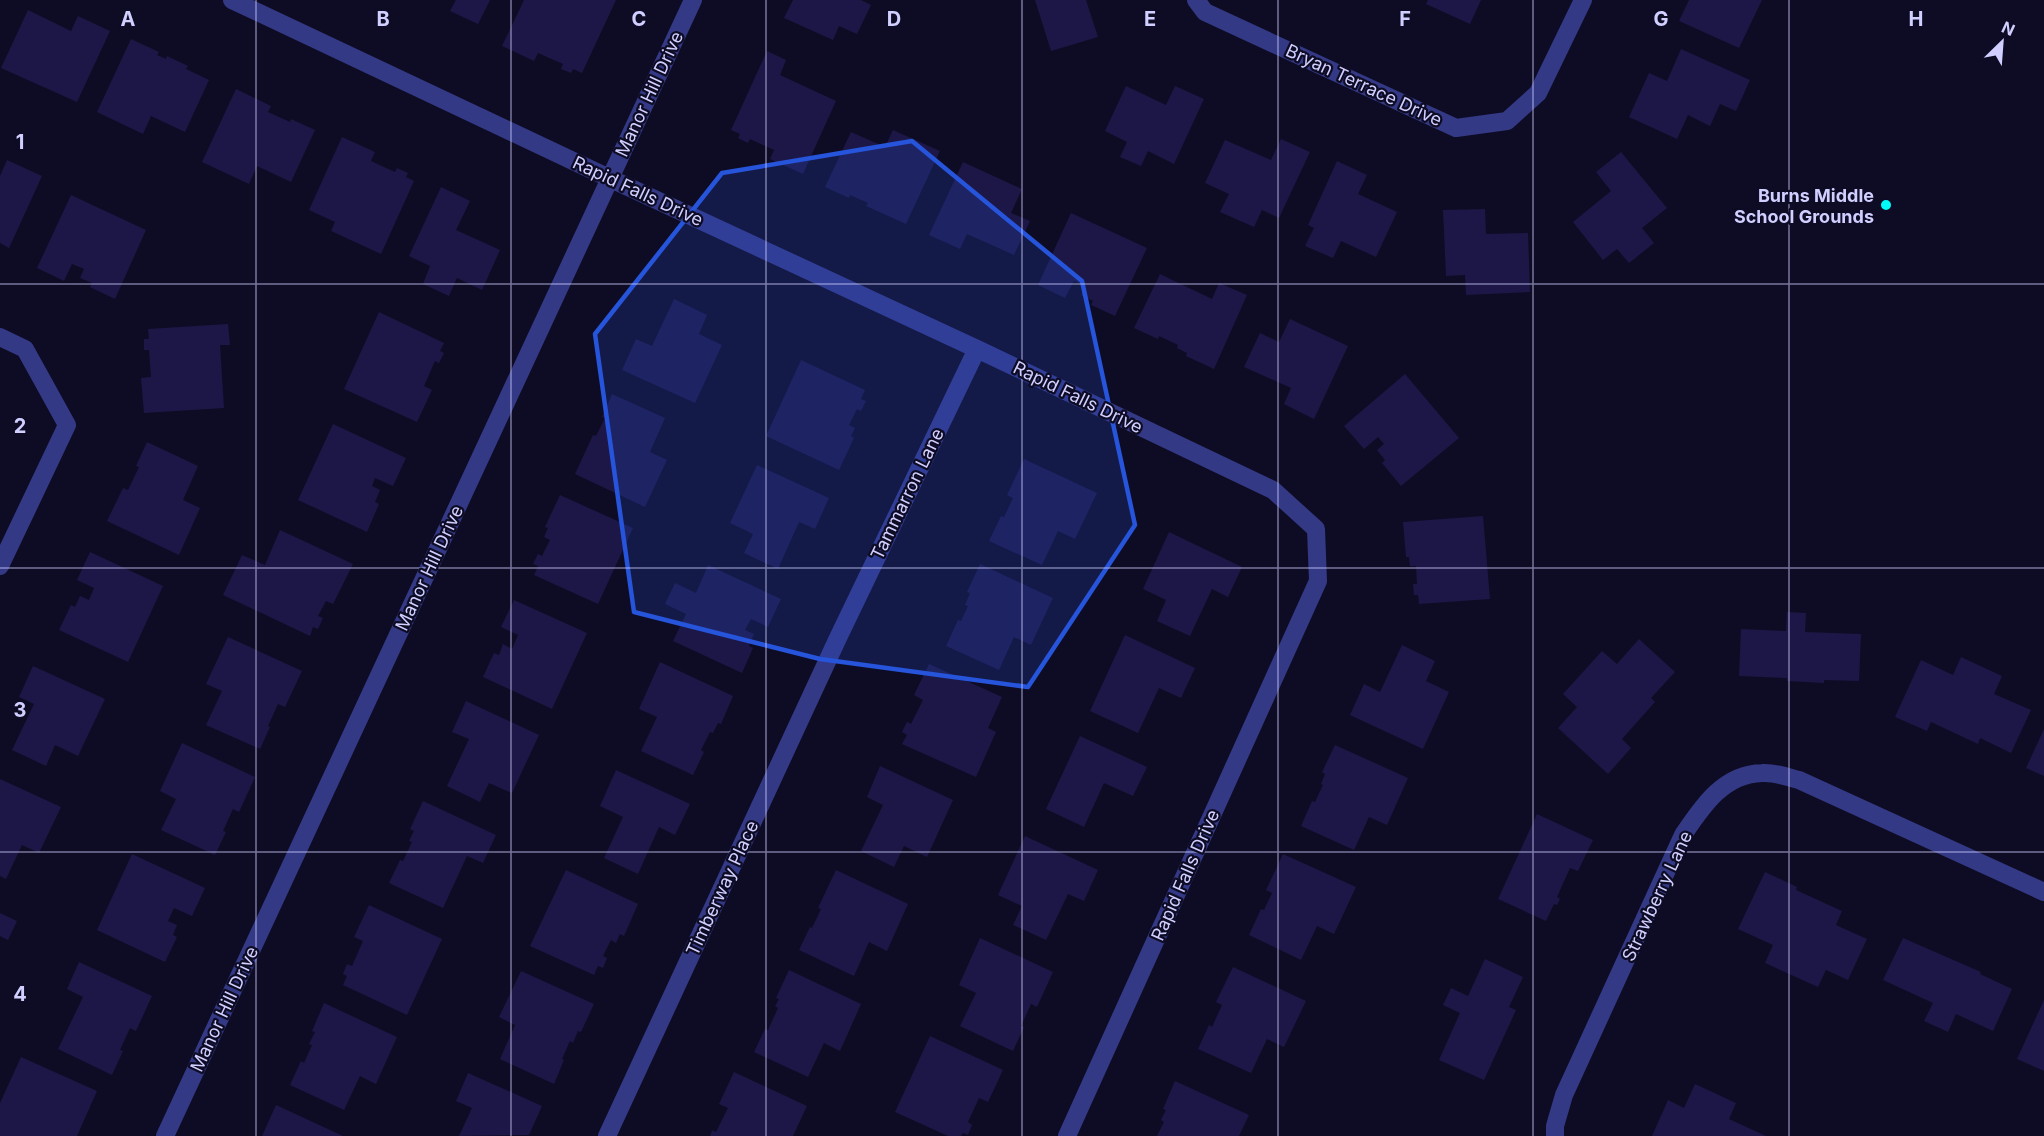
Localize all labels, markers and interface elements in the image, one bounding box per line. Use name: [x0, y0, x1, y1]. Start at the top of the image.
text: A: [121, 7, 136, 31]
text: B: [376, 7, 390, 31]
text: C: [632, 7, 646, 31]
text: D: [887, 7, 901, 31]
text: E: [1144, 7, 1156, 31]
text: F: [1399, 7, 1411, 31]
text: G: [1653, 7, 1669, 31]
text: H: [1909, 7, 1923, 31]
north arrow: [1972, 12, 2032, 72]
text: N: [1999, 17, 2018, 40]
street label: Manor Hill Drive: [611, 28, 687, 160]
street label: Bryan Terrace Drive: [1283, 40, 1445, 130]
text: 1: [16, 130, 24, 154]
street label: Rapid Falls Drive: [570, 152, 706, 230]
place label: Burns Middle School Grounds: [1734, 185, 1874, 227]
marker: Burns Middle School Grounds: [1879, 198, 1893, 212]
street label: Rapid Falls Drive: [1010, 357, 1146, 437]
text: 2: [14, 414, 26, 438]
street label: Tammarron Lane: [866, 425, 948, 563]
street label: Manor Hill Drive: [391, 502, 467, 634]
text: 3: [14, 698, 26, 722]
street label: Rapid Falls Drive: [1147, 806, 1223, 944]
street label: Timberway Place: [681, 817, 763, 959]
street label: Strawberry Lane: [1618, 828, 1696, 964]
street label: Manor Hill Drive: [186, 943, 262, 1075]
text: 4: [13, 982, 27, 1006]

